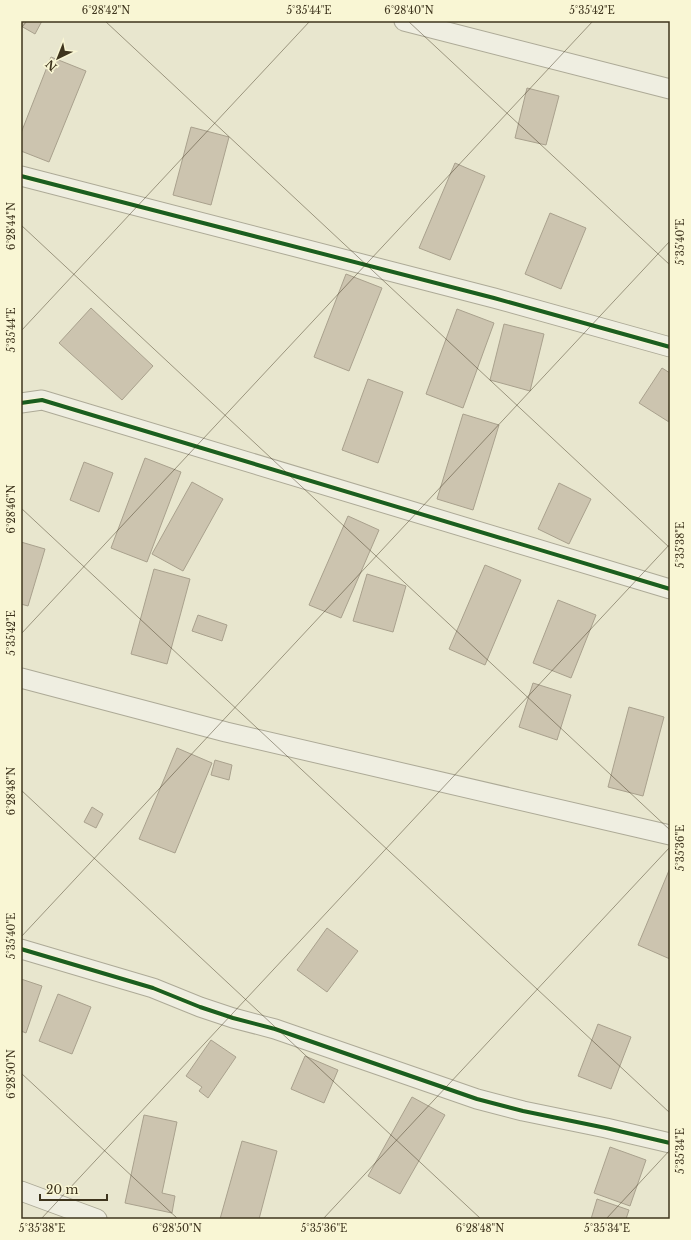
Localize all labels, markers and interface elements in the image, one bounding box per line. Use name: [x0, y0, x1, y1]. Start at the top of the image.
text: 6°28'42"N: [82, 4, 130, 17]
text: 5°35'44"E: [286, 4, 332, 17]
text: 6°28'40"N: [384, 4, 434, 17]
text: 5°35'42"E: [569, 4, 615, 17]
north arrow: [38, 38, 78, 78]
text: N: [42, 56, 60, 74]
text: 6°28'44"N: [5, 202, 18, 250]
text: 5°35'40"E: [674, 219, 687, 265]
text: 5°35'44"E: [5, 307, 18, 353]
text: 6°28'46"N: [5, 485, 18, 533]
text: 5°35'38"E: [674, 522, 687, 568]
text: 5°35'42"E: [5, 610, 18, 656]
text: 6°28'48"N: [5, 767, 18, 815]
text: 5°35'36"E: [674, 825, 687, 871]
text: 5°35'40"E: [5, 913, 18, 959]
text: 6°28'50"N: [5, 1049, 18, 1099]
text: 5°35'34"E: [674, 1128, 687, 1174]
scale bar: [40, 1176, 107, 1202]
text: 20 m: [46, 1182, 78, 1197]
text: 5°35'38"E: [19, 1222, 65, 1235]
text: 6°28'50"N: [152, 1222, 202, 1235]
text: 5°35'36"E: [301, 1222, 347, 1235]
text: 6°28'48"N: [456, 1222, 504, 1235]
text: 5°35'34"E: [584, 1222, 630, 1235]

